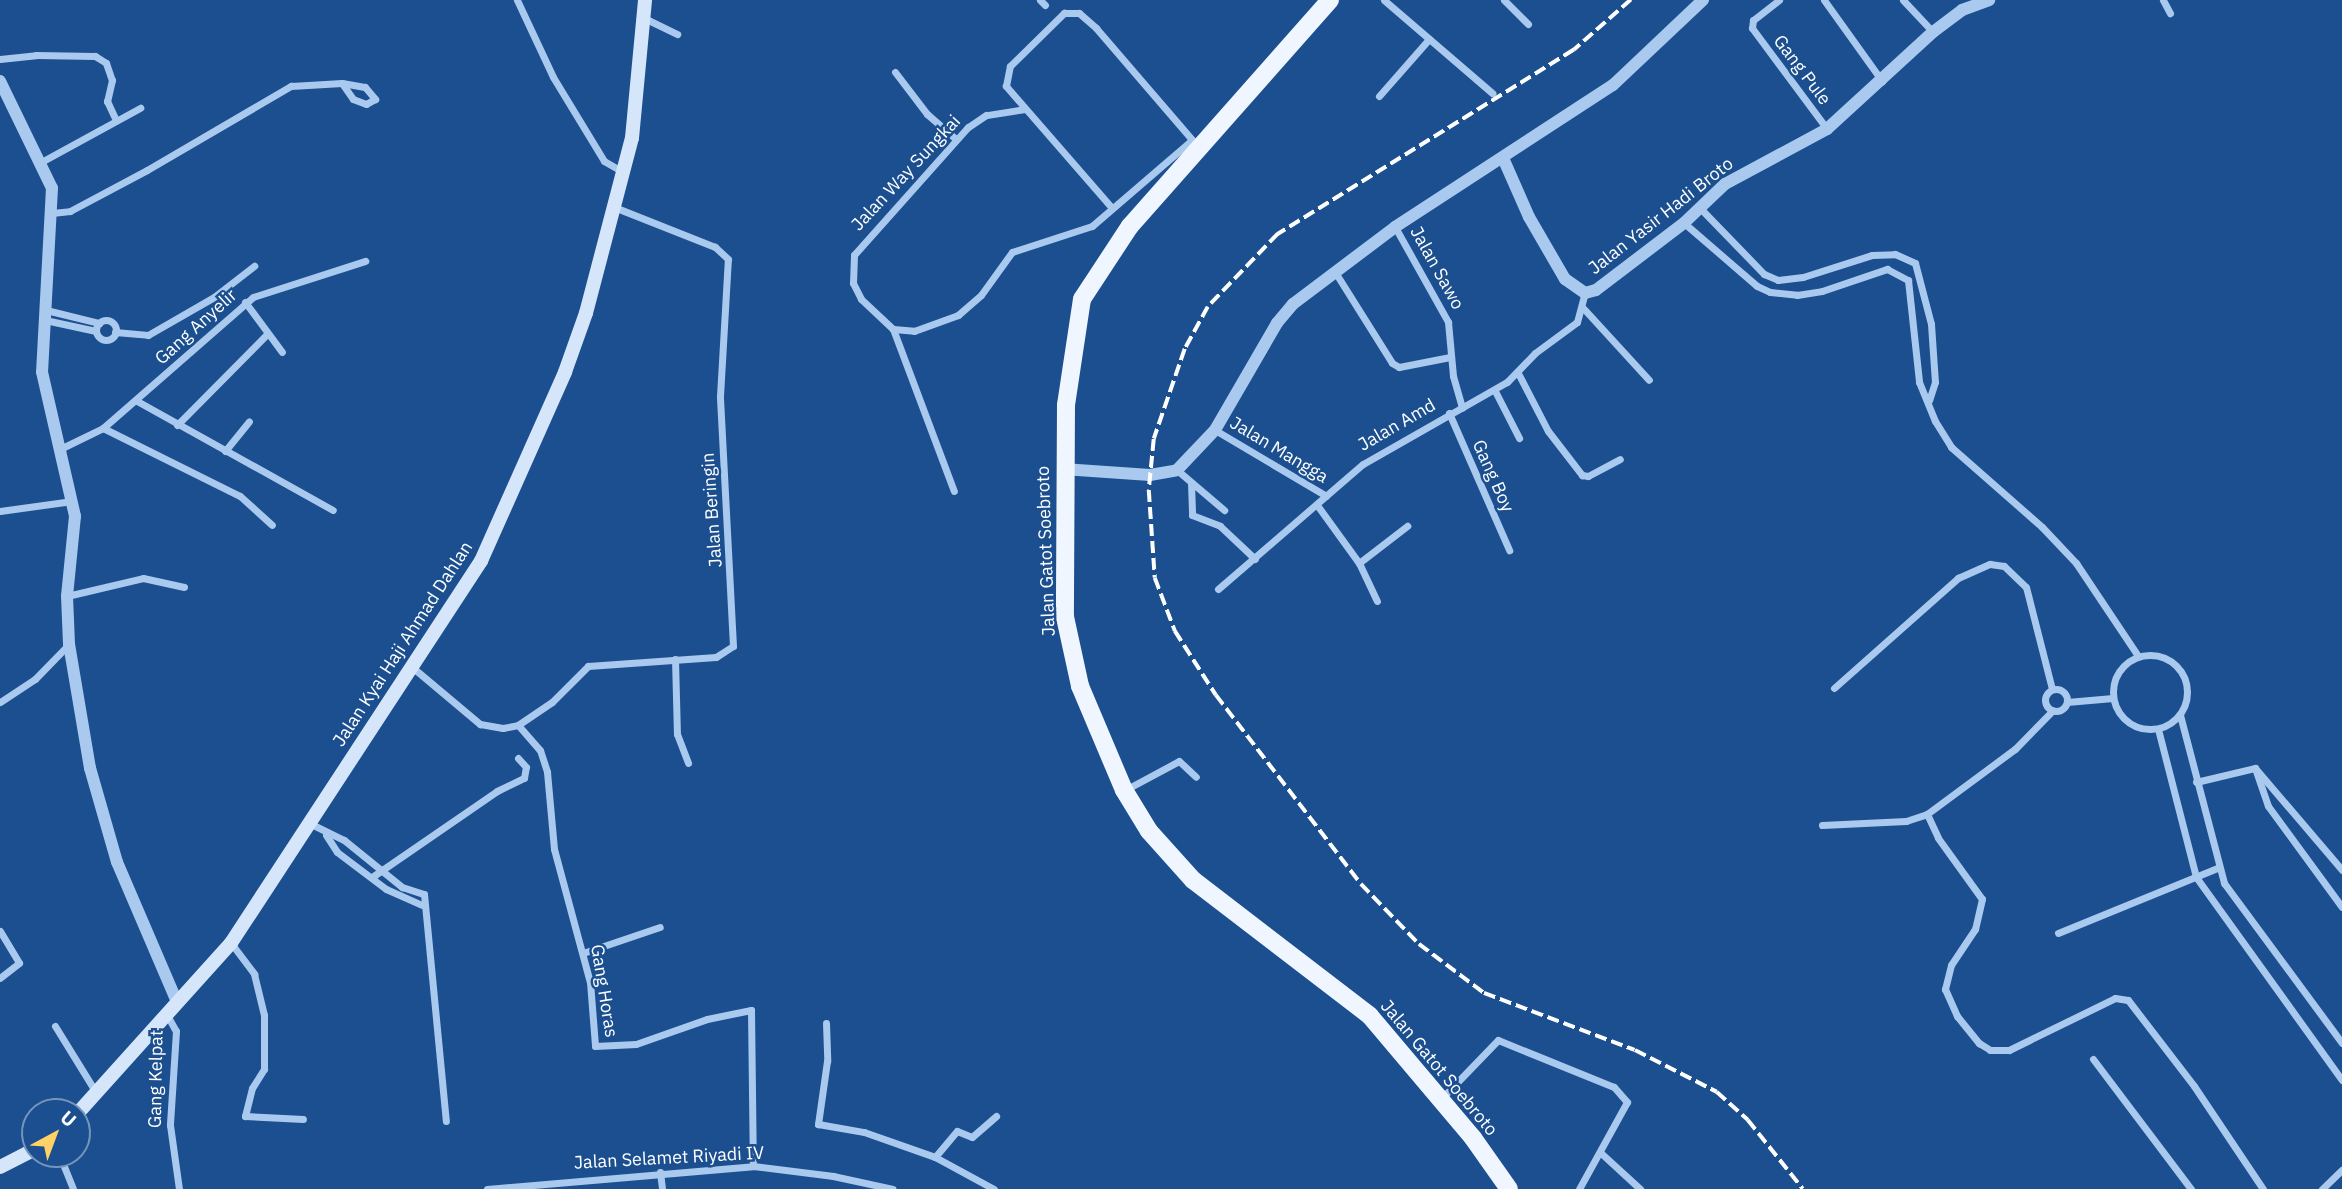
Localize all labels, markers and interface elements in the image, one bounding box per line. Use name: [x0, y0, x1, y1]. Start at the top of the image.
street label: Gang Pule: [1769, 31, 1835, 109]
street label: Jalan Way Sungkai: [847, 111, 965, 235]
street label: Jalan Yasir Hadi Broto: [1584, 153, 1738, 279]
street label: Jalan Sawo: [1405, 223, 1469, 313]
street label: Gang Anyelir: [151, 285, 241, 369]
street label: Jalan Amd: [1355, 394, 1439, 456]
street label: Jalan Mangga: [1226, 412, 1332, 488]
street label: Gang Boy: [1468, 437, 1518, 515]
street label: Jalan Beringin: [697, 452, 727, 568]
street label: Jalan Gatot Soebroto: [1032, 465, 1060, 637]
street label: Jalan Kyai Haji Ahmad Dahlan: [329, 537, 477, 751]
street label: Gang Horas: [586, 943, 622, 1039]
street label: Jalan Gatot Soebroto: [1376, 996, 1502, 1140]
street label: Gang Kelpat: [144, 1030, 168, 1128]
north arrow: [21, 1098, 91, 1168]
text: U: [56, 1105, 81, 1132]
street label: Jalan Selamet Riyadi IV: [573, 1142, 765, 1174]

